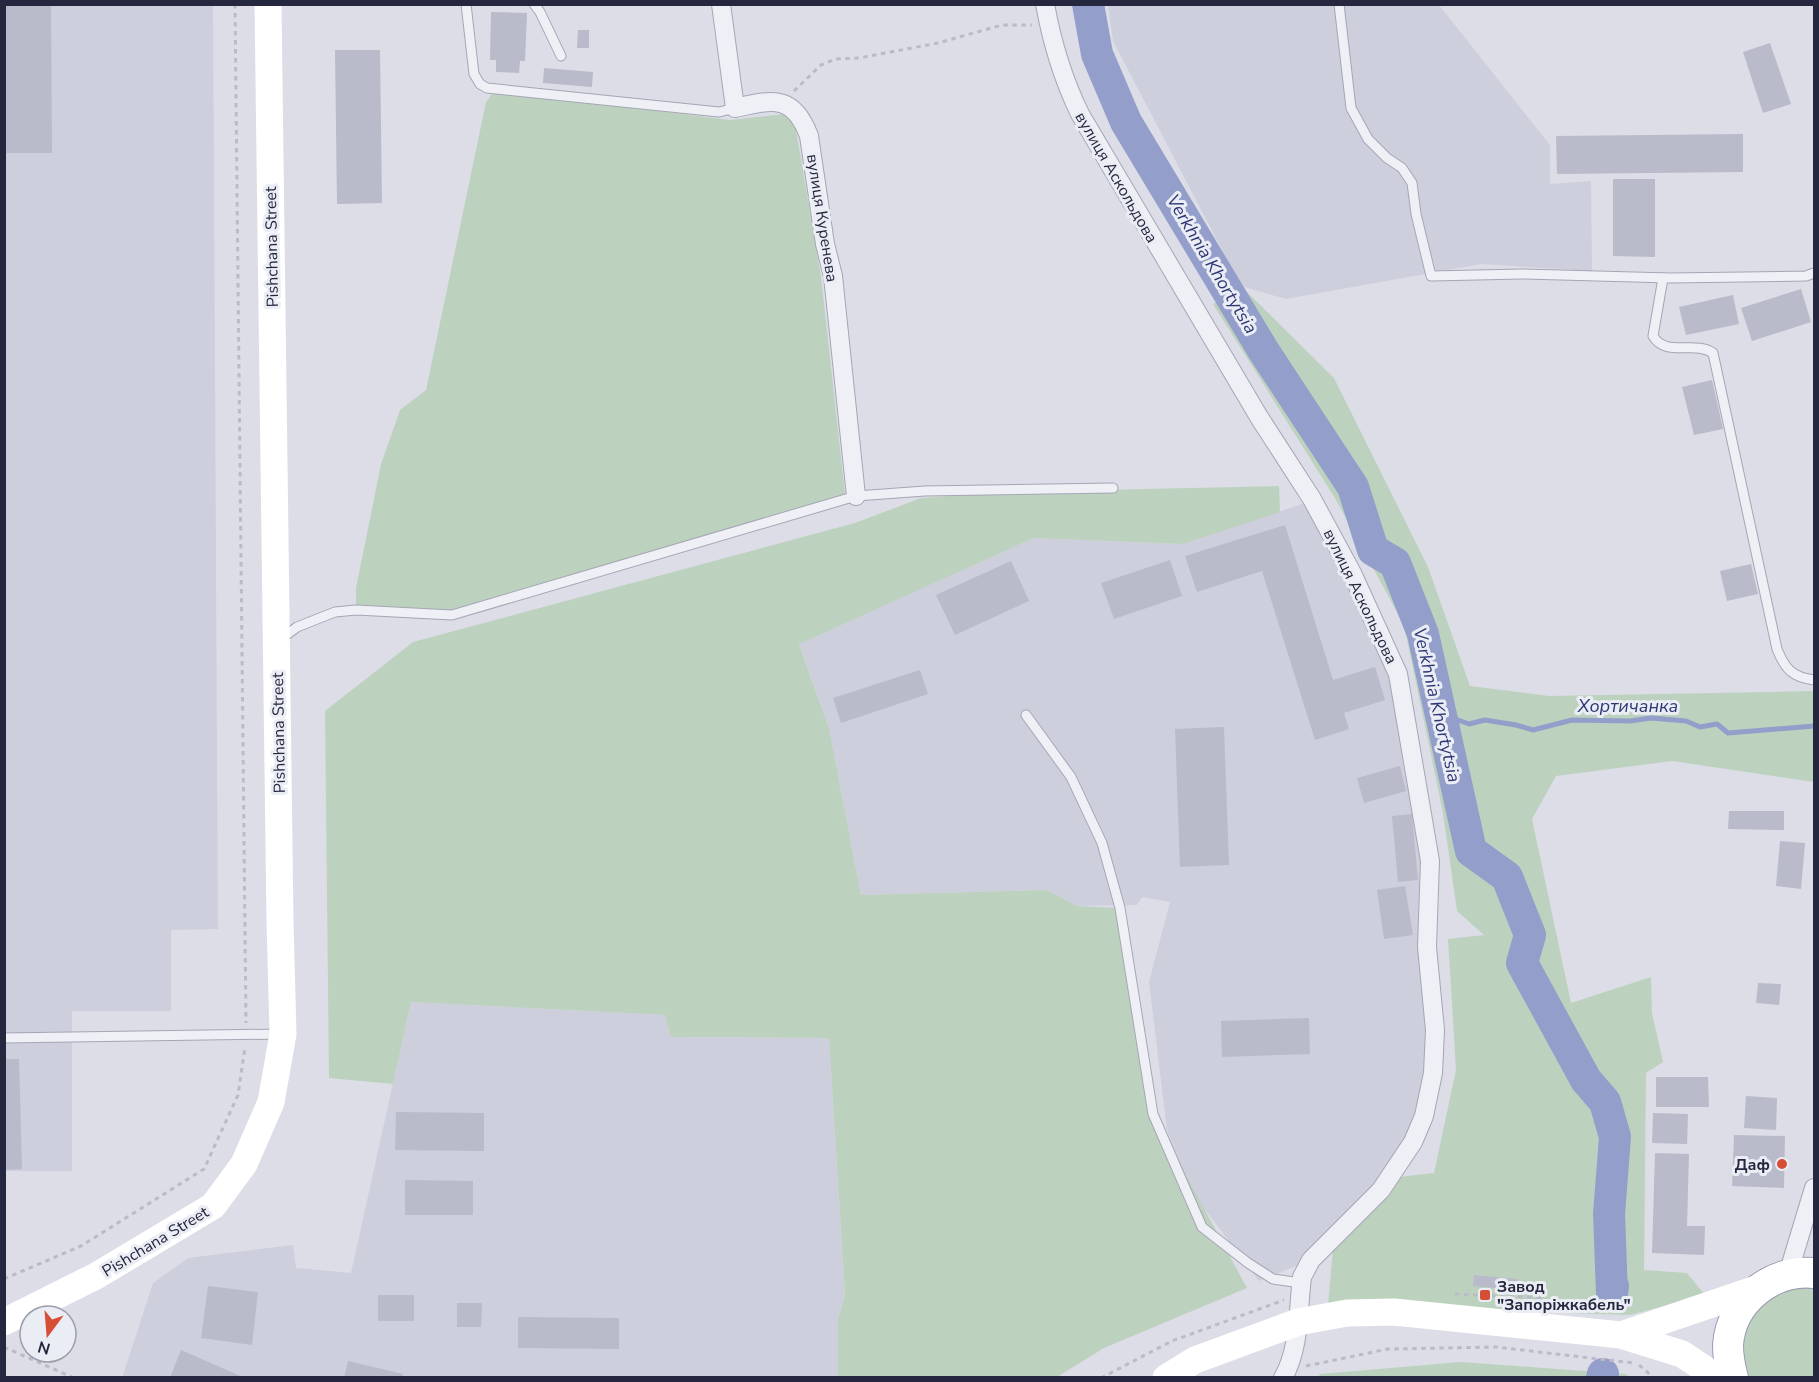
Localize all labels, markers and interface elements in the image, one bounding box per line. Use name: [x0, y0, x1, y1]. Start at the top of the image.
street label: вулиця Аскольдова: [1070, 108, 1163, 247]
street label: вулиця Куренева: [801, 153, 843, 284]
street label: Pishchana Street: [260, 186, 284, 308]
water label: Verkhnia Khortytsia: [1161, 190, 1263, 338]
street label: вулиця Аскольдова: [1318, 525, 1402, 668]
water label: Verkhnia Khortytsia: [1408, 625, 1466, 785]
street label: Pishchana Street: [267, 672, 291, 794]
water label: Хортичанка: [1577, 694, 1678, 718]
place label: Даф: [1735, 1154, 1770, 1176]
marker: Даф: [1775, 1157, 1789, 1171]
street label: Pishchana Street: [98, 1201, 213, 1282]
place label: Завод "Запоріжкабель": [1497, 1276, 1631, 1316]
marker: Завод "Запоріжкабель": [1478, 1288, 1492, 1302]
north arrow: [18, 1304, 78, 1364]
text: N: [35, 1335, 53, 1360]

